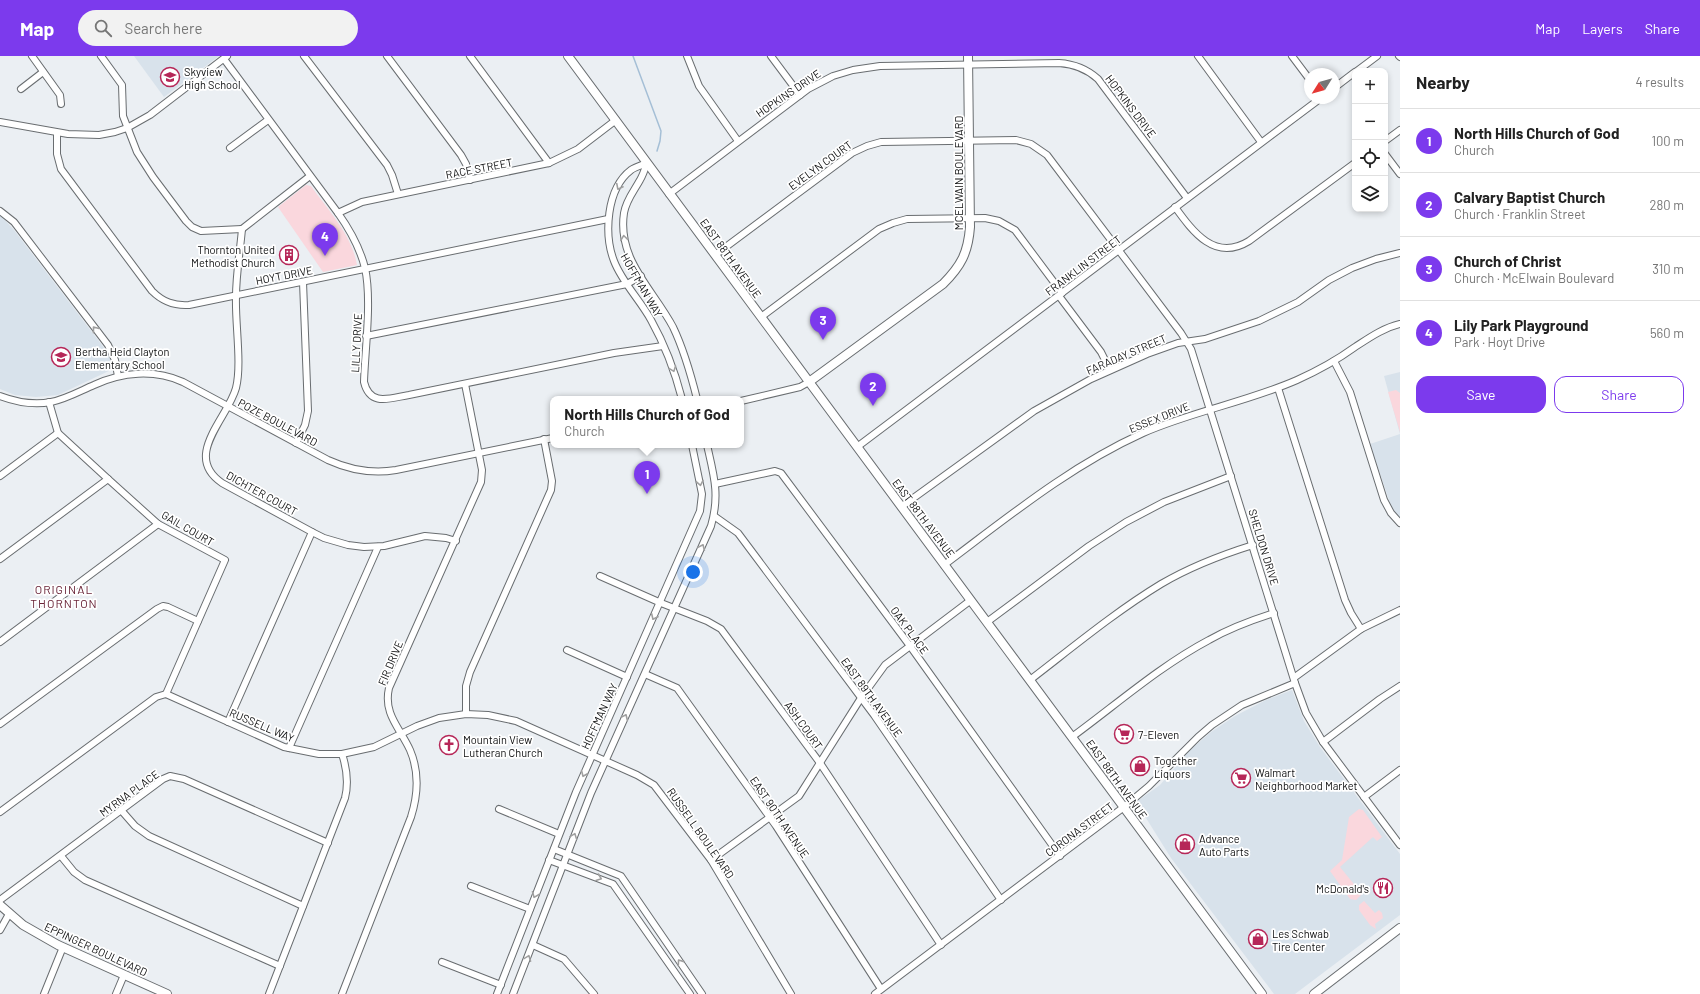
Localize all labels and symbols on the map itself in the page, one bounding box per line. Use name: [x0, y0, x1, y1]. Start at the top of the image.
place label: Skyview High School: [184, 65, 241, 91]
school or university icon: Skyview High School: [159, 66, 181, 88]
street label: HOPKINS DRIVE: [753, 66, 823, 120]
north arrow: [1304, 68, 1340, 104]
street label: HOPKINS DRIVE: [1103, 72, 1159, 140]
street label: MCELWAIN BOULEVARD: [952, 116, 965, 230]
street label: EVELYN COURT: [786, 138, 854, 192]
street label: RACE STREET: [444, 155, 514, 181]
one-way arrow: [616, 183, 624, 190]
street label: EAST 88TH AVENUE: [698, 216, 764, 301]
pin: 4: [312, 223, 338, 256]
street label: FRANKLIN STREET: [1042, 232, 1124, 298]
one-way arrow: [620, 235, 629, 241]
place label: Thornton United Methodist Church: [191, 243, 275, 269]
building icon: Thornton United Methodist Church: [278, 244, 300, 266]
street label: HOFFMAN WAY: [619, 251, 665, 319]
street label: HOYT DRIVE: [254, 263, 314, 287]
pin: 3: [810, 307, 836, 340]
street label: LILLY DRIVE: [348, 313, 364, 373]
one-way arrow: [93, 326, 100, 333]
street label: FARADAY STREET: [1084, 331, 1168, 377]
place label: Bertha Heid Clayton Elementary School: [75, 345, 169, 371]
school or university icon: Bertha Heid Clayton Elementary School: [50, 346, 72, 368]
one-way arrow: [668, 366, 677, 373]
pin: 2: [860, 373, 886, 406]
street label: POZE BOULEVARD: [236, 396, 320, 448]
street label: ESSEX DRIVE: [1127, 399, 1192, 435]
pin: 1: [634, 461, 660, 494]
street label: DICHTER COURT: [224, 468, 300, 518]
street label: EAST 88TH AVENUE: [890, 476, 958, 560]
one-way arrow: [695, 480, 703, 486]
street label: SHELDON DRIVE: [1246, 507, 1282, 587]
street label: GAIL COURT: [159, 508, 217, 548]
one-way arrow: [697, 544, 705, 552]
your location: [683, 562, 703, 582]
district label: ORIGINAL THORNTON: [30, 582, 98, 610]
street label: OAK PLACE: [888, 604, 932, 657]
one-way arrow: [651, 614, 659, 621]
street label: FIR DRIVE: [375, 638, 405, 687]
street label: EAST 89TH AVENUE: [839, 655, 905, 740]
street label: HOFFMAN WAY: [578, 681, 620, 751]
street label: ASH COURT: [782, 699, 826, 751]
street label: RUSSELL WAY: [228, 706, 296, 744]
one-way arrow: [620, 713, 628, 721]
supermarket icon: 7-Eleven: [1113, 723, 1135, 745]
place label: 7-Eleven: [1138, 728, 1179, 741]
place label: Mountain View Lutheran Church: [463, 733, 543, 759]
church icon: Mountain View Lutheran Church: [438, 734, 460, 756]
street label: EAST 88TH AVENUE: [1084, 737, 1150, 822]
place label: Together Liquors: [1154, 754, 1197, 780]
shop icon: Together Liquors: [1129, 755, 1151, 777]
place label: Walmart Neighborhood Market: [1255, 766, 1357, 792]
street label: MYRNA PLACE: [97, 767, 162, 819]
supermarket icon: Walmart Neighborhood Market: [1230, 767, 1252, 789]
one-way arrow: [581, 770, 589, 778]
street label: EAST 90TH AVENUE: [748, 774, 812, 861]
street label: RUSSELL BOULEVARD: [665, 785, 737, 881]
street label: CORONA STREET: [1042, 799, 1116, 859]
place label: Advance Auto Parts: [1199, 832, 1249, 858]
one-way arrow: [570, 833, 578, 840]
shop icon: Advance Auto Parts: [1174, 833, 1196, 855]
one-way arrow: [596, 873, 603, 882]
restaurant icon: McDonald's: [1372, 877, 1394, 899]
place label: McDonald's: [1316, 882, 1369, 895]
one-way arrow: [532, 891, 540, 898]
street label: EPPINGER BOULEVARD: [43, 919, 150, 979]
place label: Les Schwab Tire Center: [1272, 927, 1329, 953]
shop icon: Les Schwab Tire Center: [1247, 928, 1269, 950]
one-way arrow: [523, 954, 531, 961]
one-way arrow: [677, 959, 685, 966]

